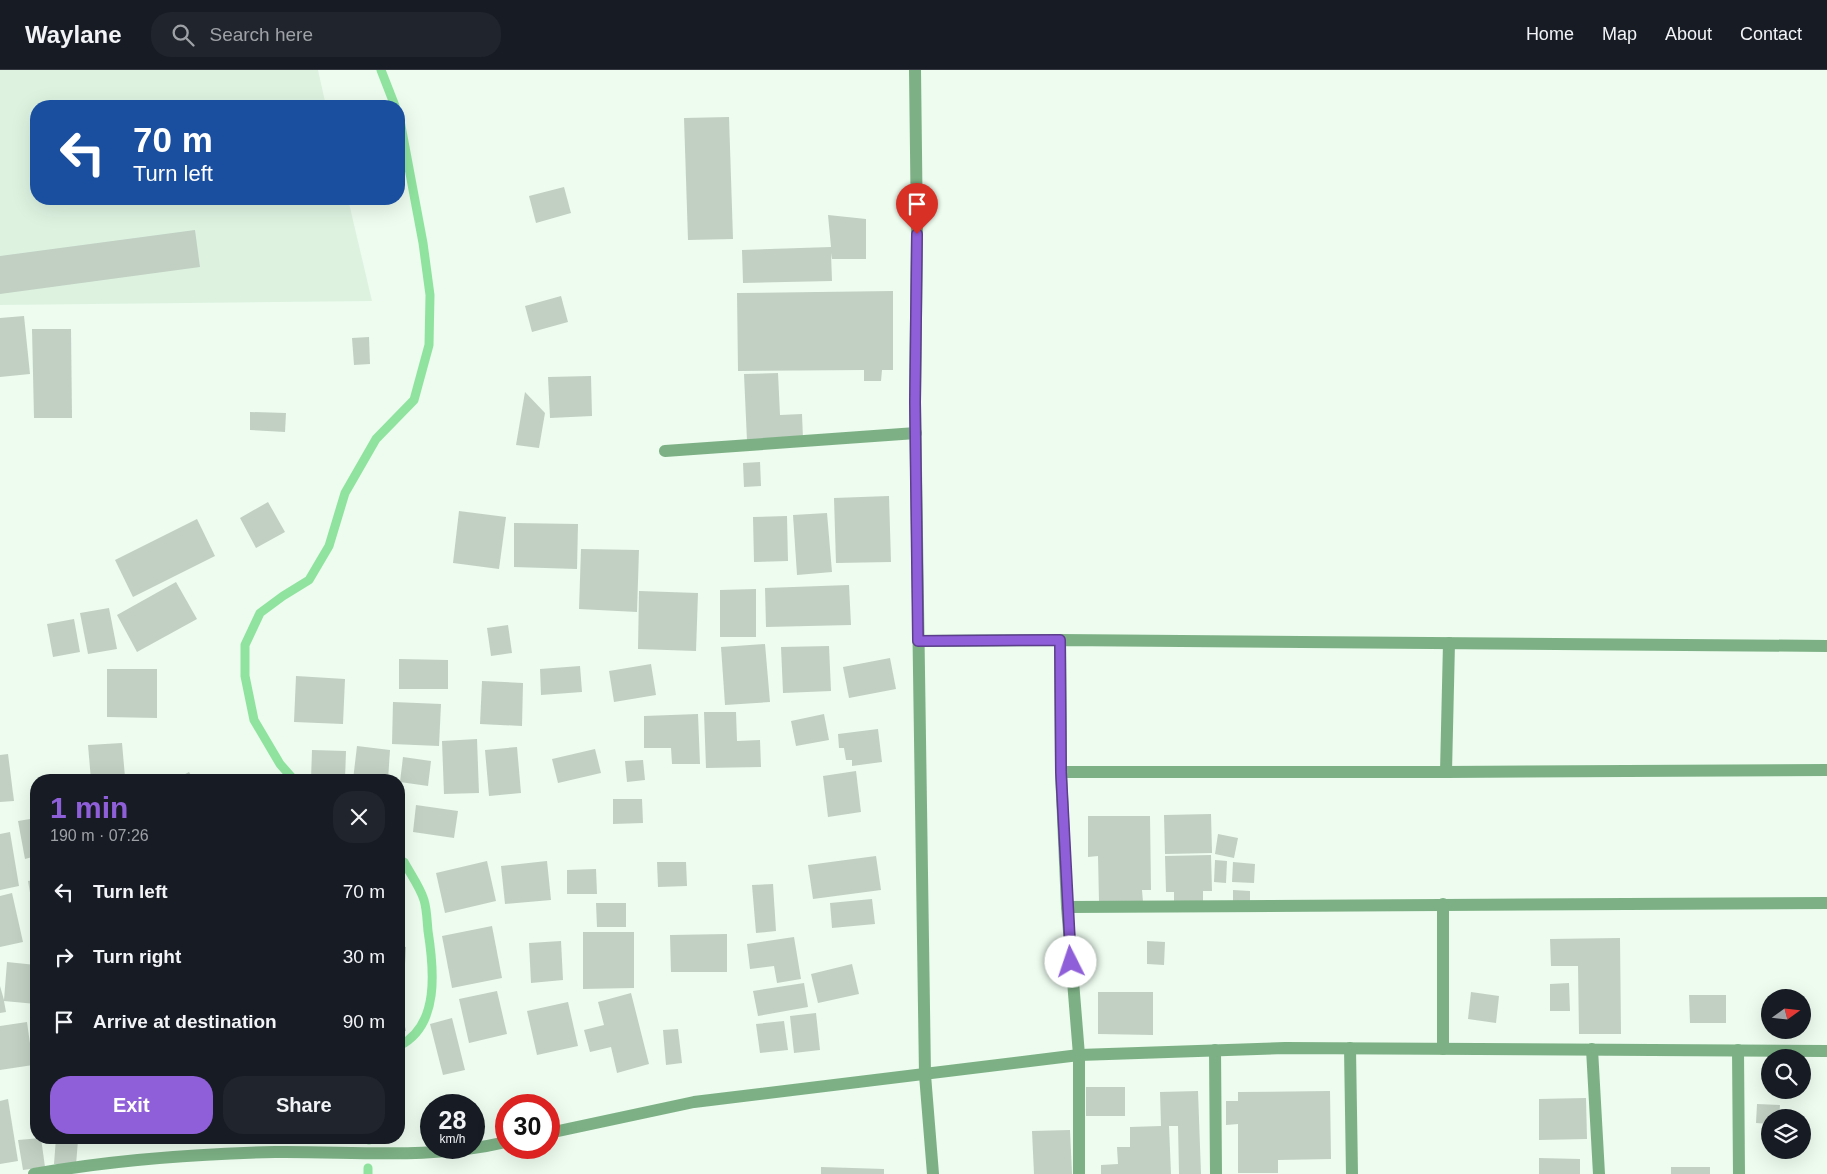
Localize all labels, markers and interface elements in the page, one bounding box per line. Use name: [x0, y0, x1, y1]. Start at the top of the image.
search box: [151, 12, 501, 57]
text: Waylane: [25, 21, 121, 48]
icon: search: [169, 21, 197, 49]
text: Search here: [209, 24, 313, 45]
text: Home: [1526, 24, 1574, 44]
text: Map: [1602, 24, 1637, 44]
text: About: [1665, 24, 1712, 44]
text: Contact: [1740, 24, 1802, 44]
icon: left: [50, 120, 115, 185]
text: 70 m: [133, 120, 213, 159]
text: Turn left: [133, 161, 213, 186]
pin: [896, 183, 938, 234]
icon: arrive: [903, 190, 931, 218]
text: 1 min: [50, 791, 128, 824]
button: close: [333, 791, 385, 843]
text: 190 m · 07:26: [50, 827, 149, 844]
icon: left: [50, 878, 78, 906]
text: Turn left: [93, 881, 168, 902]
text: 70 m: [343, 881, 385, 902]
position arrow: [1044, 935, 1096, 987]
icon: right: [50, 943, 78, 971]
text: Turn right: [93, 946, 181, 967]
text: 30 m: [343, 946, 385, 967]
north arrow: [1761, 989, 1811, 1039]
map controls: [1761, 989, 1811, 1159]
icon: arrive: [50, 1008, 78, 1036]
text: Arrive at destination: [93, 1011, 277, 1032]
text: 90 m: [343, 1011, 385, 1032]
button: search: [1761, 1049, 1811, 1099]
button: Exit: [50, 1076, 213, 1134]
button: Share: [223, 1076, 385, 1134]
speed limit sign: 30: [495, 1094, 560, 1159]
text: 28: [439, 1106, 466, 1134]
button: layers: [1761, 1109, 1811, 1159]
text: km/h: [439, 1132, 466, 1146]

